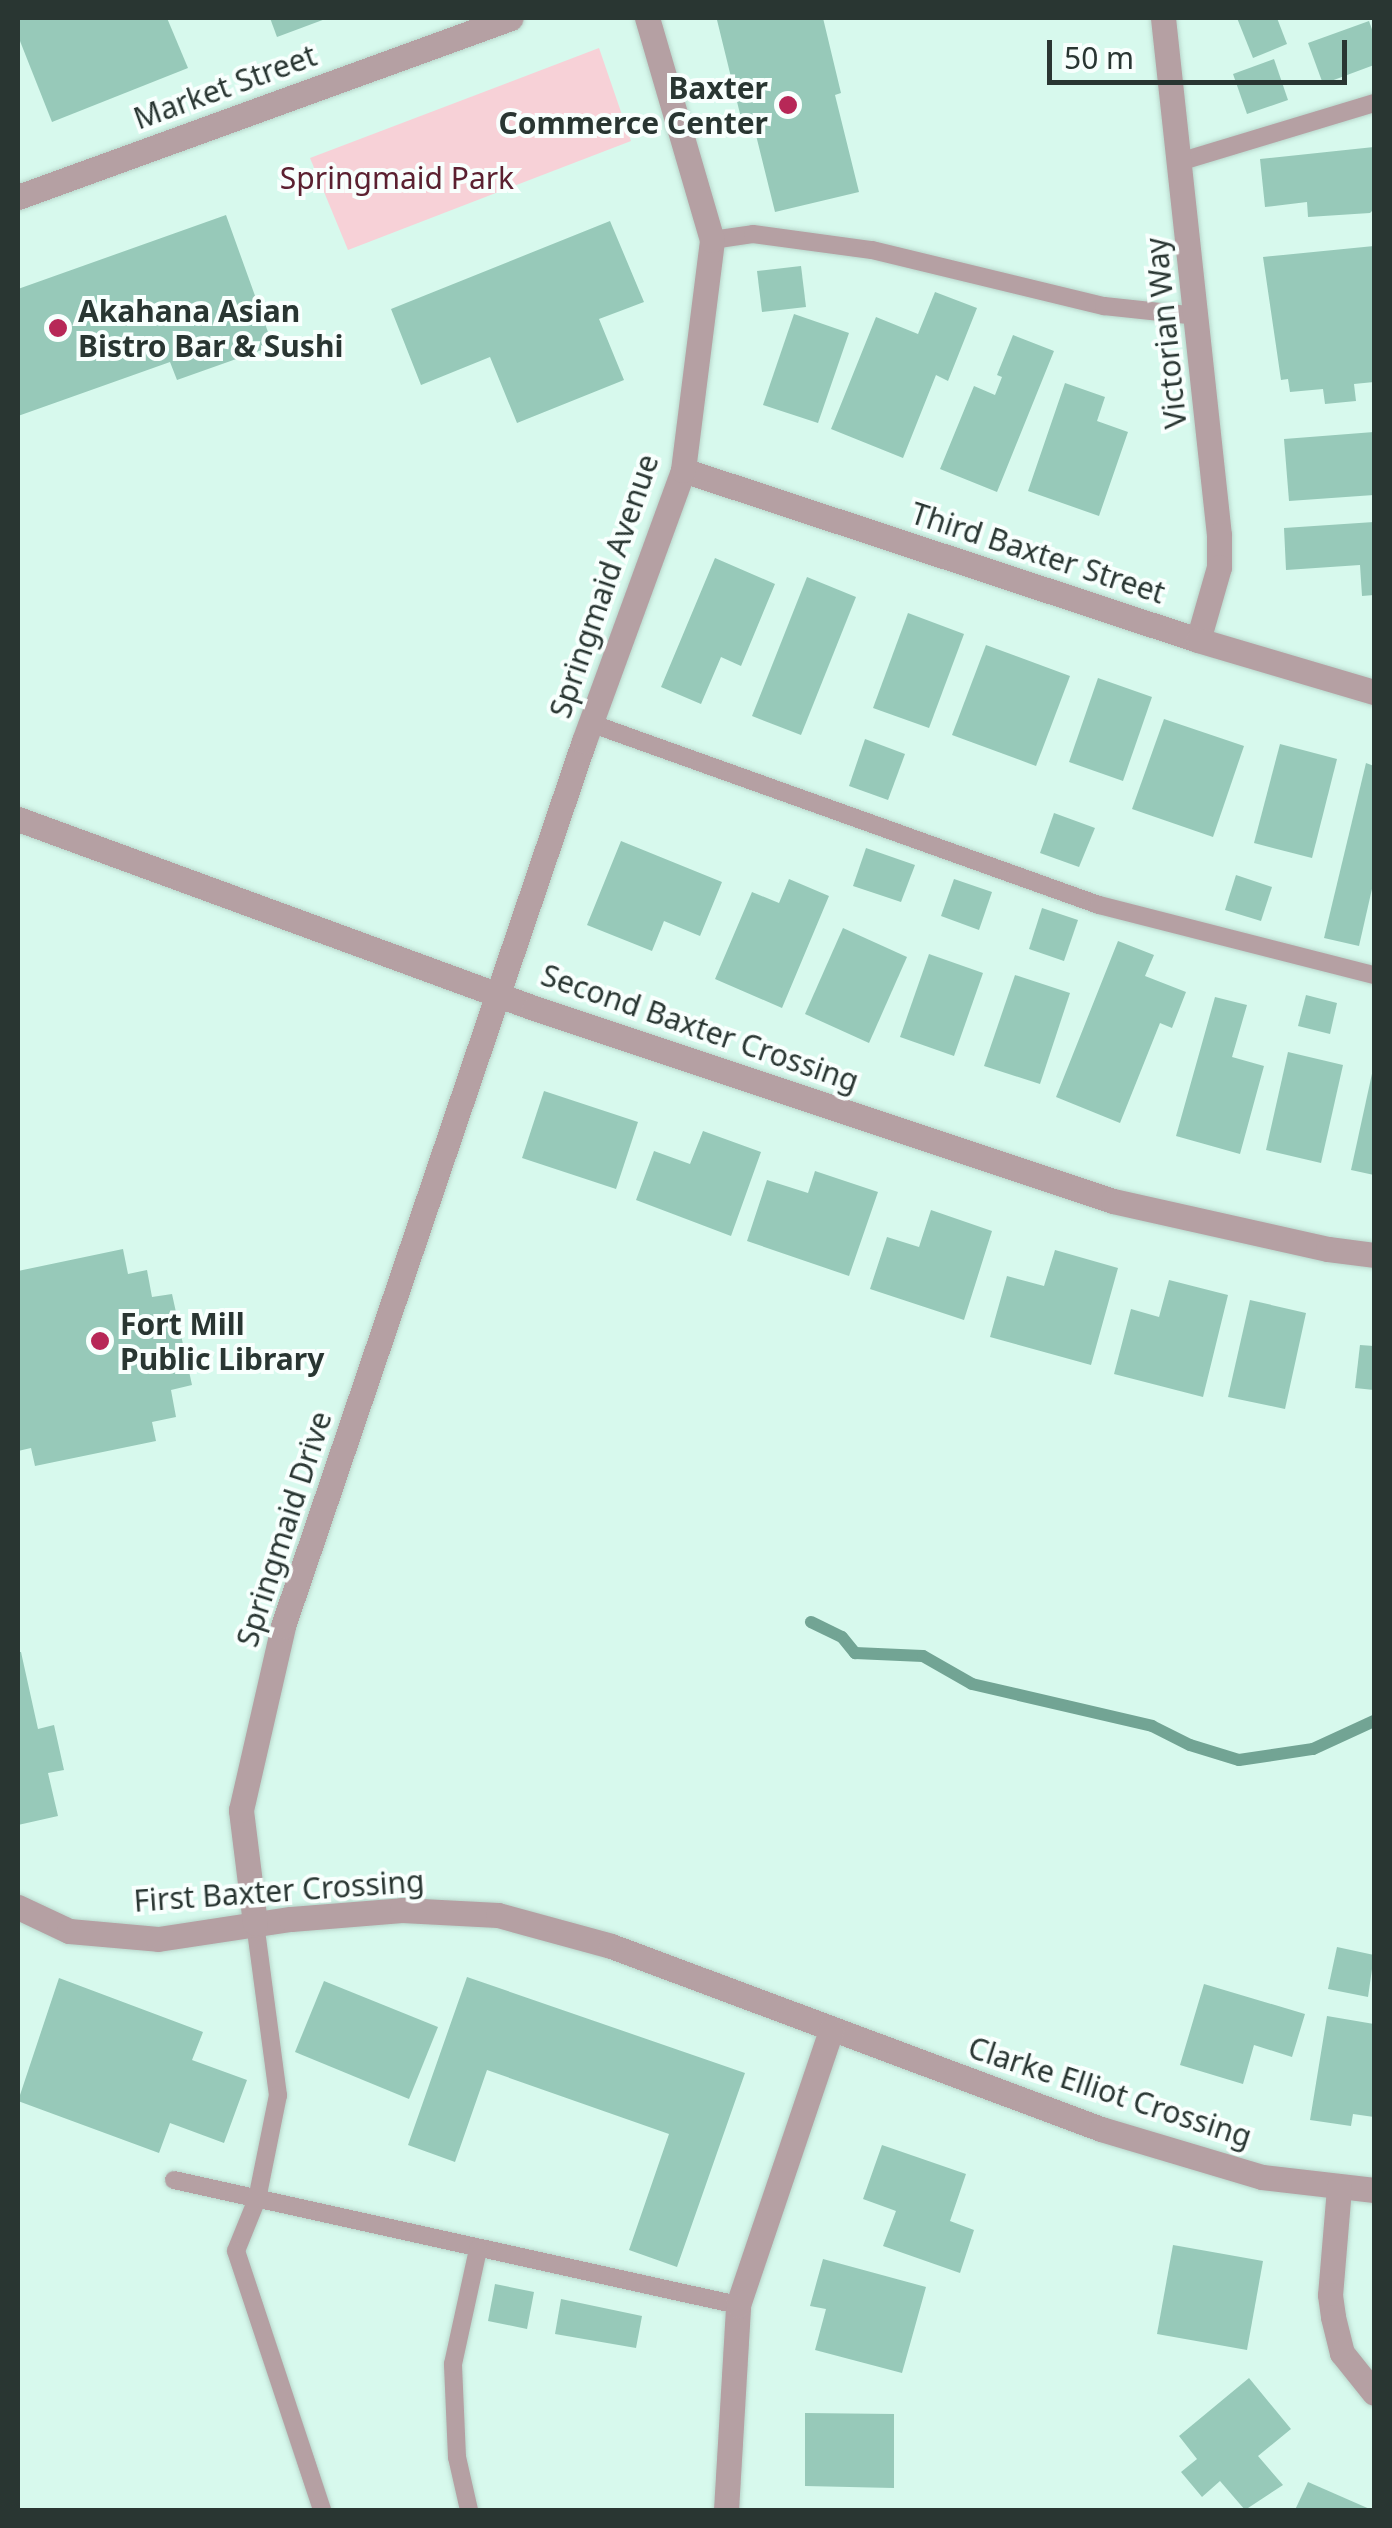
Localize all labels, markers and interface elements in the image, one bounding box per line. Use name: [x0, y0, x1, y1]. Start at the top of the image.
scale bar: [1052, 20, 1352, 82]
street label: Market Street: [129, 37, 321, 137]
text: 50 m: [1064, 37, 1134, 78]
place label: Baxter Commerce Center: [499, 70, 768, 140]
marker: Baxter Commerce Center: [777, 94, 799, 116]
park label: Springmaid Park: [280, 160, 514, 196]
street label: Victorian Way: [1138, 236, 1194, 430]
place label: Akahana Asian Bistro Bar & Sushi: [78, 293, 343, 364]
marker: Akahana Asian Bistro Bar & Sushi: [47, 317, 69, 339]
street label: Springmaid Avenue: [542, 450, 666, 722]
street label: Third Baxter Street: [906, 495, 1170, 611]
street label: Second Baxter Crossing: [537, 957, 863, 1099]
place label: Fort Mill Public Library: [120, 1306, 324, 1376]
marker: Fort Mill Public Library: [89, 1330, 111, 1352]
street label: Springmaid Drive: [229, 1407, 339, 1651]
street label: First Baxter Crossing: [132, 1863, 426, 1919]
street label: Clarke Elliot Crossing: [964, 2029, 1256, 2155]

